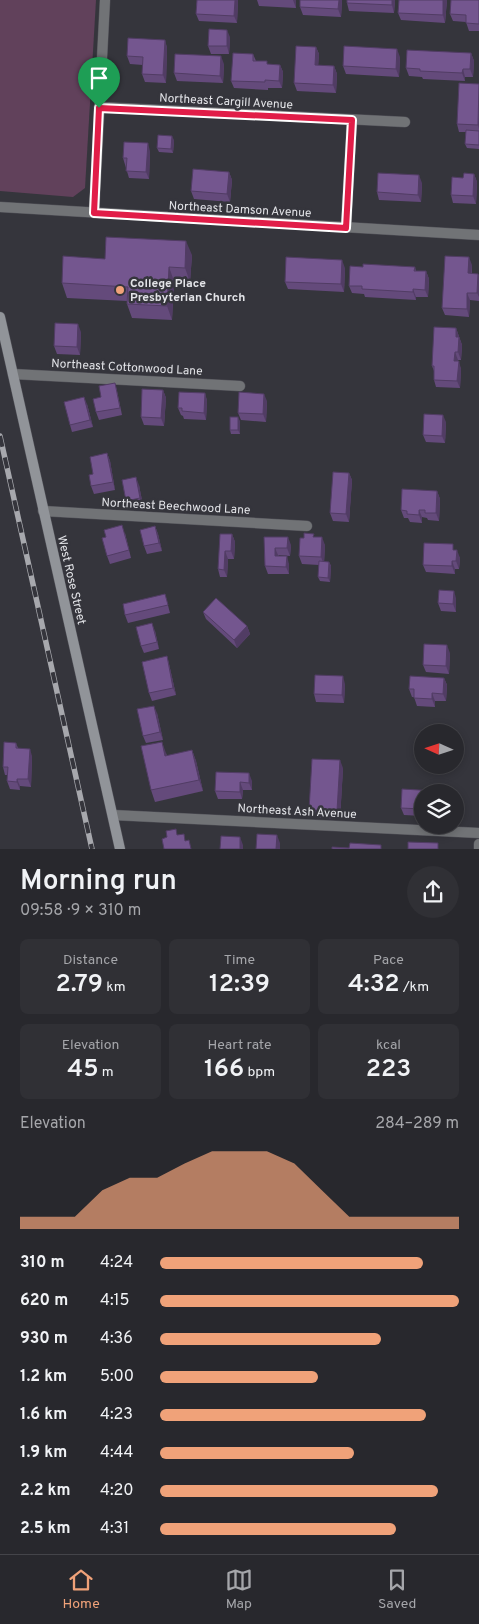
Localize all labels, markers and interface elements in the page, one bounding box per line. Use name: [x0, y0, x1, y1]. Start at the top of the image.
pin: [78, 57, 120, 108]
icon: arrive: [85, 64, 113, 92]
street label: Northeast Cargill Avenue: [159, 91, 293, 113]
street label: Northeast Damson Avenue: [168, 198, 312, 222]
place label: College Place Presbyterian Church: [130, 276, 245, 306]
marker: College Place Presbyterian Church: [114, 284, 126, 296]
street label: Northeast Cottonwood Lane: [51, 356, 203, 380]
street label: Northeast Beechwood Lane: [101, 495, 251, 519]
street label: West Rose Street: [53, 534, 89, 626]
north arrow: [414, 724, 464, 774]
map controls: [414, 724, 464, 834]
button: layers: [414, 784, 464, 834]
street label: Northeast Ash Avenue: [237, 801, 357, 823]
text: Morning run: [20, 864, 177, 900]
button: share: [407, 866, 459, 918]
text: 09:58 · 9 × 310 m: [20, 901, 141, 921]
text: Distance: [63, 952, 118, 969]
text: Time: [224, 952, 255, 969]
text: Pace: [373, 952, 404, 969]
text: 2.79: [55, 969, 103, 1001]
text: 12:39: [209, 969, 270, 1001]
text: 4:32: [348, 969, 400, 1001]
text: km: [103, 979, 126, 996]
text: /km: [400, 979, 429, 996]
text: Elevation: [62, 1037, 119, 1054]
text: Heart rate: [207, 1037, 272, 1054]
text: kcal: [376, 1037, 401, 1054]
text: 45: [67, 1054, 99, 1086]
text: 166: [204, 1054, 244, 1086]
text: 223: [366, 1054, 411, 1086]
text: m: [99, 1064, 114, 1081]
text: bpm: [244, 1064, 275, 1081]
text: Elevation: [20, 1114, 86, 1134]
text: 284–289 m: [375, 1114, 459, 1134]
text: 310 m: [20, 1253, 65, 1273]
text: 4:24: [100, 1253, 133, 1273]
text: 620 m: [20, 1291, 68, 1311]
text: 4:15: [100, 1291, 129, 1311]
text: 930 m: [20, 1329, 68, 1349]
text: 4:36: [100, 1329, 133, 1349]
text: 1.2 km: [20, 1367, 67, 1387]
text: 5:00: [100, 1367, 134, 1387]
text: 1.6 km: [20, 1405, 67, 1425]
text: 4:23: [100, 1405, 133, 1425]
text: 1.9 km: [20, 1443, 67, 1463]
text: 4:44: [100, 1443, 133, 1463]
text: 2.2 km: [20, 1481, 70, 1501]
text: 4:20: [100, 1481, 134, 1501]
text: 2.5 km: [20, 1519, 70, 1539]
text: 4:31: [100, 1519, 129, 1539]
tab: Home: [63, 1566, 100, 1613]
tab: Map: [225, 1566, 253, 1613]
tab: Saved: [378, 1566, 416, 1613]

